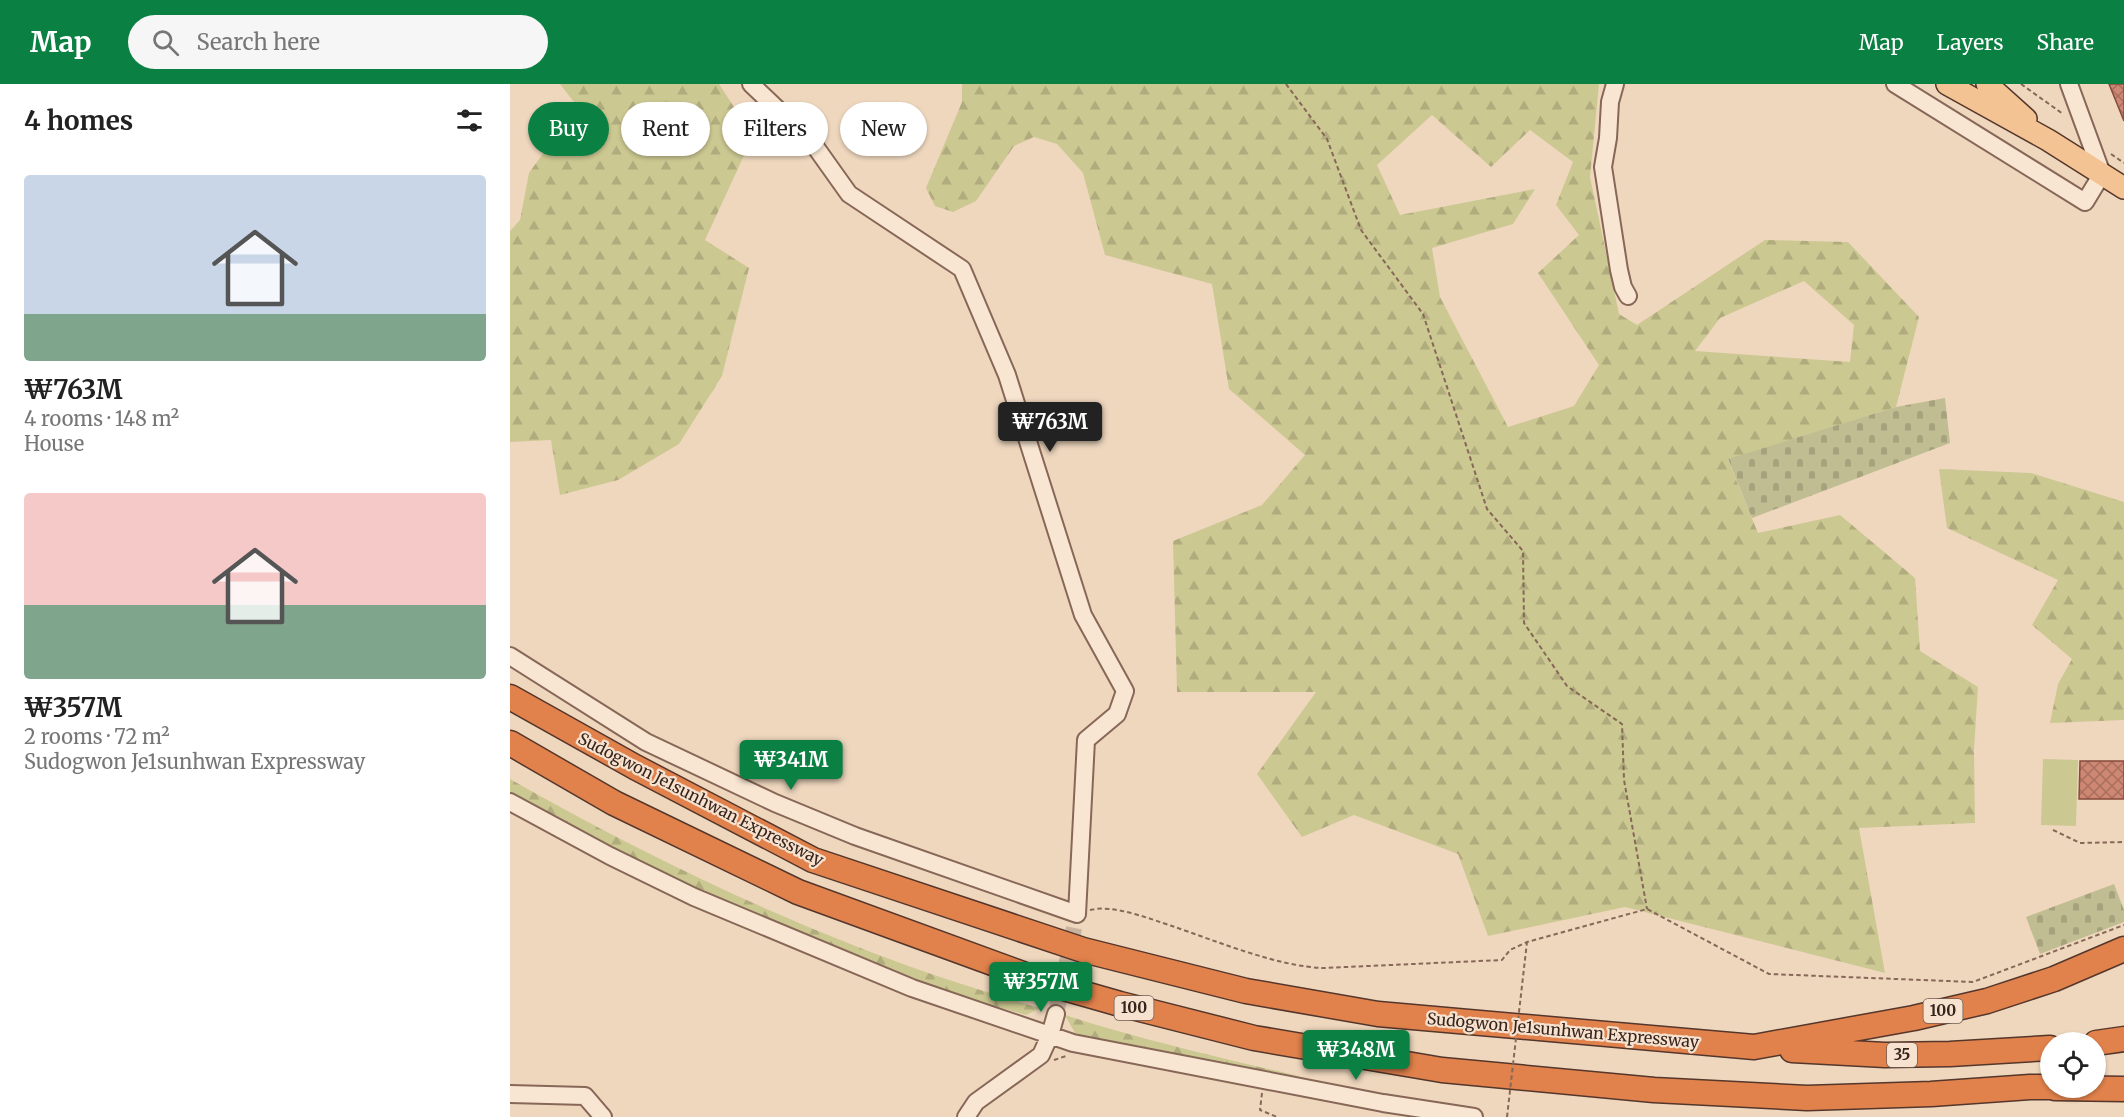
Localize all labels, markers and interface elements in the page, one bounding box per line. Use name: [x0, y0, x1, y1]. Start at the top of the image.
search box: [128, 15, 548, 69]
text: Map: [30, 24, 92, 60]
icon: search: [149, 26, 182, 59]
text: Search here: [197, 28, 320, 56]
text: Map: [1859, 29, 1904, 56]
text: Layers: [1937, 29, 2004, 56]
text: Share: [2037, 29, 2094, 56]
chip: Buy: [528, 102, 609, 156]
chip: Rent: [621, 102, 710, 156]
chip: Filters: [722, 102, 828, 156]
chip: New: [840, 102, 927, 156]
text: 4 homes: [24, 104, 133, 137]
icon: filters: [453, 104, 486, 137]
icon: home: [201, 214, 309, 322]
text: ₩763M: [24, 373, 123, 406]
pin: ₩763M: [1008, 402, 1092, 453]
text: 4 rooms · 148 m²: [24, 406, 179, 431]
text: ₩763M: [1012, 409, 1088, 434]
text: House: [24, 431, 84, 456]
icon: home: [201, 532, 309, 640]
text: ₩357M: [24, 691, 122, 724]
text: 2 rooms · 72 m²: [24, 724, 170, 749]
street label: Sudogwon Je1sunhwan Expressway: [575, 728, 828, 870]
pin: ₩341M: [749, 740, 833, 791]
text: ₩341M: [754, 747, 828, 772]
text: Sudogwon Je1sunhwan Expressway: [24, 749, 365, 774]
pin: ₩357M: [999, 962, 1083, 1013]
text: ₩357M: [1003, 969, 1079, 994]
road number: 100: [1114, 996, 1154, 1020]
road number: 100: [1924, 999, 1962, 1023]
street label: Sudogwon Je1sunhwan Expressway: [1426, 1008, 1701, 1052]
pin: ₩348M: [1314, 1030, 1398, 1081]
map controls: [2040, 1032, 2106, 1098]
button: locate: [2040, 1032, 2106, 1098]
text: ₩348M: [1317, 1037, 1395, 1062]
road number: 35: [1887, 1043, 1917, 1067]

